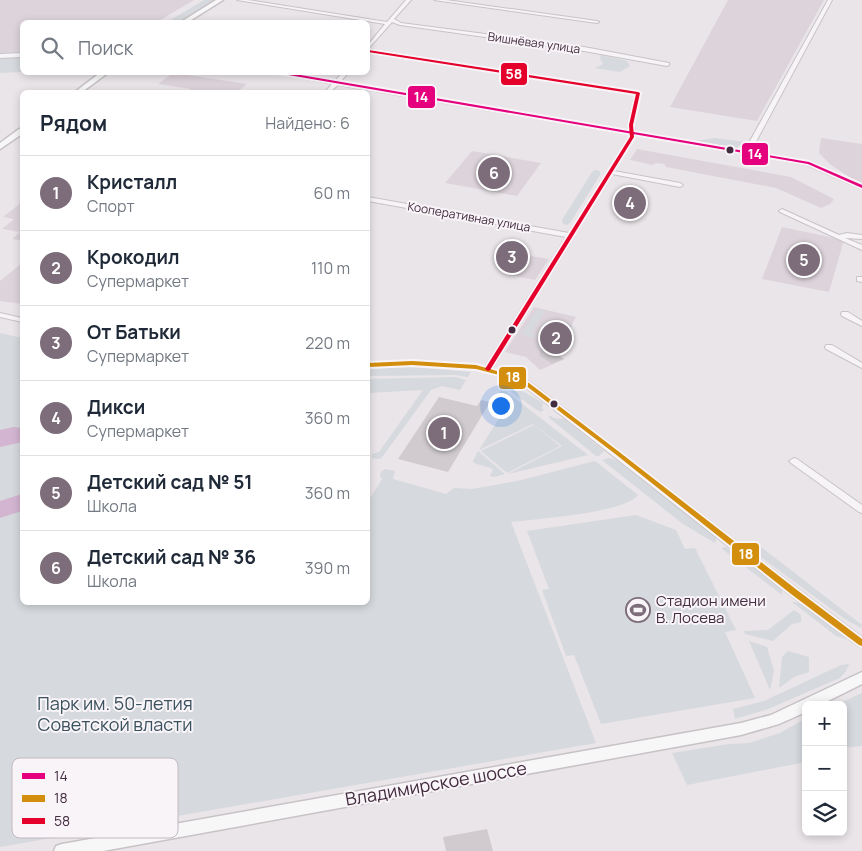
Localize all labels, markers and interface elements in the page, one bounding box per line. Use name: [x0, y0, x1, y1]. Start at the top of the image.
search box: [20, 20, 370, 75]
street label: Вишнёвая улица: [487, 28, 582, 57]
icon: search: [38, 34, 66, 62]
text: Поиск: [78, 35, 133, 61]
line badge: 58: [500, 62, 528, 86]
text: 58: [506, 64, 522, 83]
line badge: 14: [407, 85, 436, 109]
text: 14: [414, 87, 428, 106]
text: Рядом: [40, 109, 107, 137]
text: Найдено: 6: [265, 112, 350, 134]
line badge: 14: [741, 142, 769, 166]
text: 14: [748, 144, 762, 163]
unlabelled marker: [725, 145, 735, 155]
pin: 6: [478, 154, 510, 192]
text: Кристалл: [87, 169, 177, 195]
text: 1: [52, 182, 60, 204]
text: 60 m: [314, 182, 350, 204]
pin: 4: [614, 184, 646, 222]
text: Спорт: [87, 195, 135, 217]
street label: Кооперативная улица: [406, 197, 532, 236]
pin: 3: [496, 238, 528, 276]
pin: 5: [788, 241, 820, 279]
text: Крокодил: [87, 244, 180, 270]
text: 2: [51, 257, 61, 279]
text: 110 m: [311, 257, 350, 279]
text: Супермаркет: [87, 270, 189, 292]
text: От Батьки: [87, 319, 181, 345]
pin: 2: [540, 319, 572, 357]
unlabelled marker: [507, 325, 517, 335]
text: 3: [51, 332, 61, 354]
text: 220 m: [305, 332, 350, 354]
text: Супермаркет: [87, 345, 189, 367]
line badge: 18: [498, 366, 527, 390]
text: 18: [506, 367, 520, 386]
your location: [488, 393, 514, 419]
text: Дикси: [87, 394, 145, 420]
unlabelled marker: [549, 399, 559, 409]
text: 4: [51, 407, 61, 429]
text: 360 m: [305, 407, 350, 429]
pin: 1: [428, 414, 460, 452]
text: Супермаркет: [87, 420, 189, 442]
text: Детский сад № 51: [87, 469, 253, 495]
text: 5: [51, 482, 61, 504]
text: 360 m: [305, 482, 350, 504]
text: Школа: [87, 495, 137, 517]
line badge: 18: [731, 542, 760, 566]
text: Детский сад № 36: [87, 544, 256, 570]
text: 18: [739, 544, 753, 563]
text: 6: [51, 557, 61, 579]
text: 390 m: [305, 557, 350, 579]
text: Школа: [87, 570, 137, 592]
place label: Стадион имени В. Лосева: [656, 590, 766, 628]
sports icon: Стадион имени В. Лосева: [625, 597, 651, 623]
park label: Парк им. 50-летия Советской власти: [37, 691, 193, 736]
map controls: [802, 701, 847, 836]
button: +: [802, 701, 847, 746]
button: −: [802, 746, 847, 791]
street label: Владимирское шоссе: [343, 755, 528, 811]
legend: [12, 758, 178, 838]
text: 14: [54, 766, 68, 785]
text: 18: [54, 788, 68, 807]
button: layers: [802, 791, 847, 836]
text: 58: [54, 811, 70, 830]

